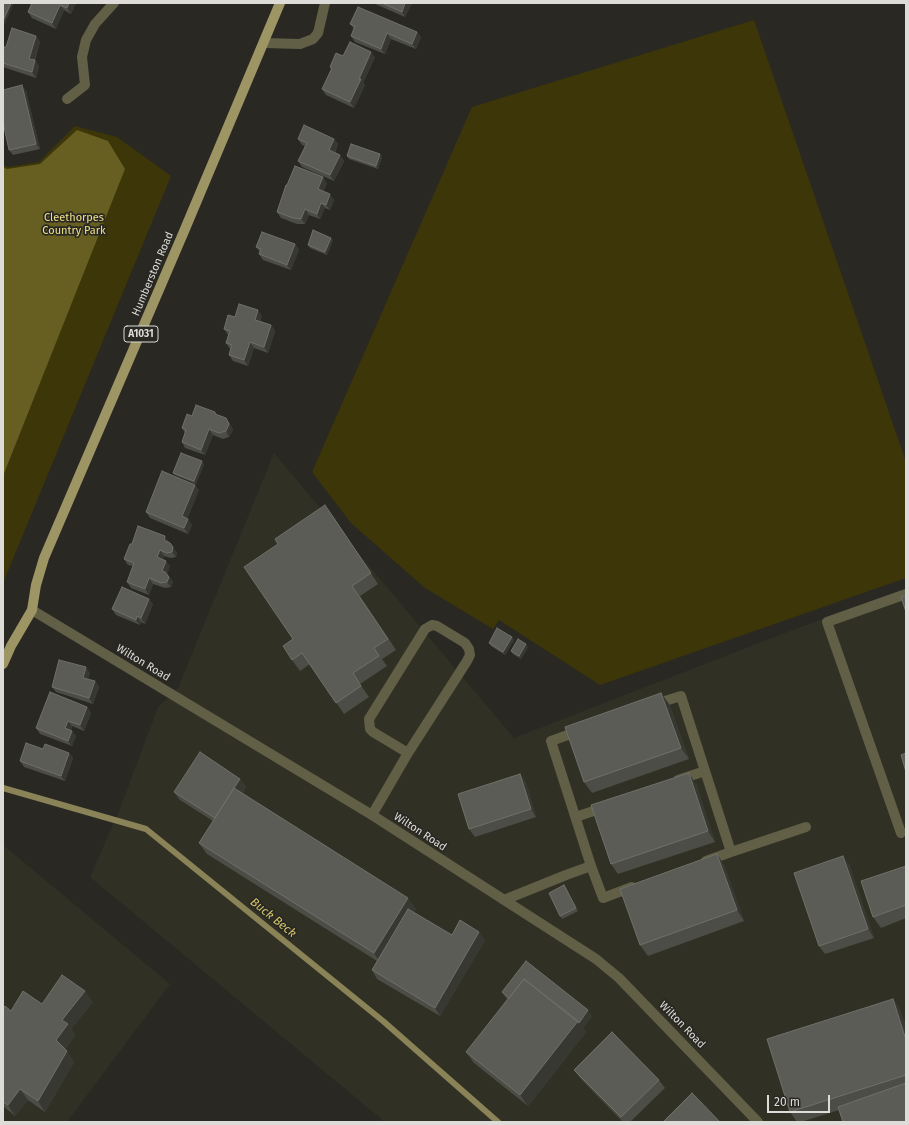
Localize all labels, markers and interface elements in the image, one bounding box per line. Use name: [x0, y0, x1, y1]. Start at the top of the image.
park label: Cleethorpes Country Park: [42, 211, 106, 237]
street label: Humberston Road: [129, 230, 177, 318]
road number: A1031: [124, 326, 158, 342]
street label: Wilton Road: [114, 642, 172, 684]
street label: Wilton Road: [391, 810, 449, 854]
water label: Buck Beck: [247, 895, 299, 941]
street label: Wilton Road: [656, 999, 708, 1051]
scale bar: [769, 1087, 832, 1113]
text: 20 m: [774, 1095, 800, 1109]

